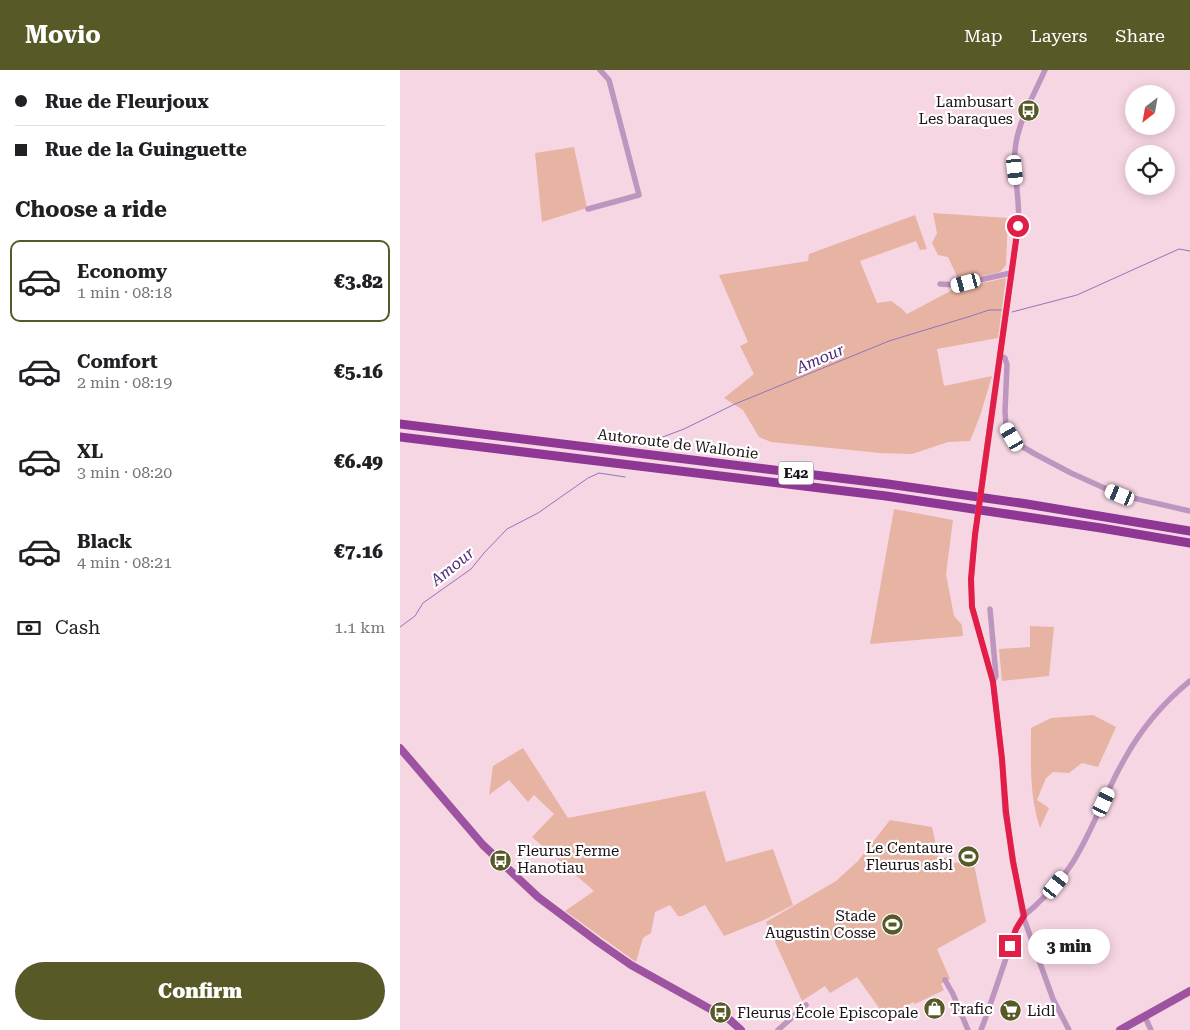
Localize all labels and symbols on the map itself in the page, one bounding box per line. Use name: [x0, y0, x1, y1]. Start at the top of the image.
north arrow: [1125, 85, 1175, 135]
place label: Lambusart Les baraques: [919, 93, 1013, 128]
bus stop icon: Lambusart Les baraques: [1017, 99, 1041, 123]
car: [1005, 154, 1024, 186]
route start: [1007, 215, 1029, 237]
car: [949, 272, 982, 294]
water label: Amour: [792, 340, 847, 377]
car: [998, 420, 1025, 454]
street label: Autoroute de Wallonie: [597, 425, 759, 463]
road number: E42: [778, 462, 814, 484]
car: [1103, 482, 1136, 508]
water label: Amour: [426, 543, 478, 590]
car: [1090, 785, 1117, 819]
place label: Le Centaure Fleurus asbl: [866, 839, 953, 874]
place label: Fleurus Ferme Hanotiau: [517, 842, 619, 877]
sports icon: Le Centaure Fleurus asbl: [957, 845, 981, 869]
bus stop icon: Fleurus Ferme Hanotiau: [489, 848, 513, 872]
car: [1040, 869, 1071, 901]
place label: Stade Augustin Cosse: [765, 907, 876, 942]
sports icon: Stade Augustin Cosse: [880, 913, 904, 937]
callout: 3 min: [1028, 928, 1110, 964]
route end: [999, 935, 1021, 957]
shop icon: Trafic: [922, 997, 946, 1021]
supermarket icon: Lidl: [999, 999, 1023, 1023]
place label: Trafic: [950, 1000, 993, 1018]
bus stop icon: Fleurus École Episcopale: [709, 1001, 733, 1025]
place label: Lidl: [1027, 1002, 1056, 1020]
place label: Fleurus École Episcopale: [737, 1004, 918, 1022]

